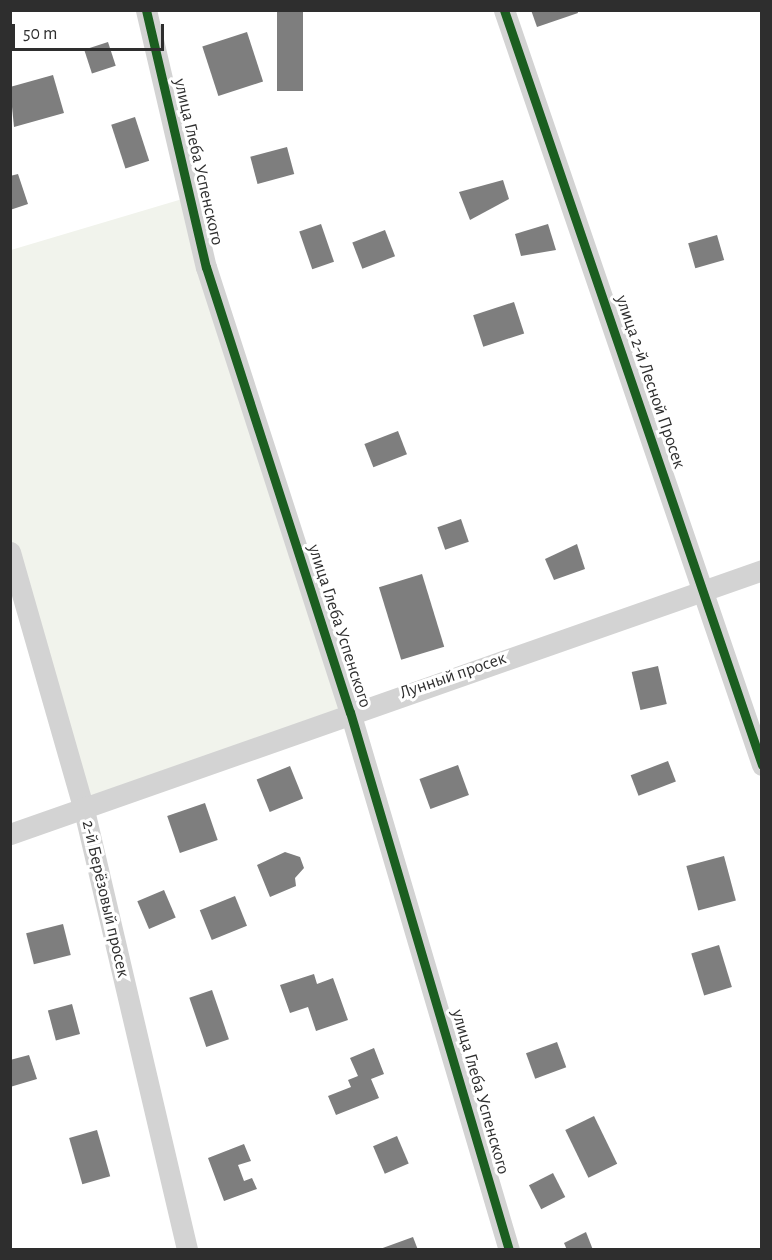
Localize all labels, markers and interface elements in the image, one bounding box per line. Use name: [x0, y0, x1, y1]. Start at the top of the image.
scale bar: [15, 12, 166, 50]
text: 50 m: [23, 25, 57, 43]
street label: улица Глеба Успенского: [168, 77, 228, 247]
street label: улица 2-й Лесной Просек: [610, 292, 690, 472]
street label: улица Глеба Успенского: [302, 542, 376, 710]
street label: Лунный просек: [397, 648, 509, 704]
street label: 2-й Берёзовый просек: [76, 818, 134, 980]
street label: улица Глеба Успенского: [446, 1007, 514, 1177]

